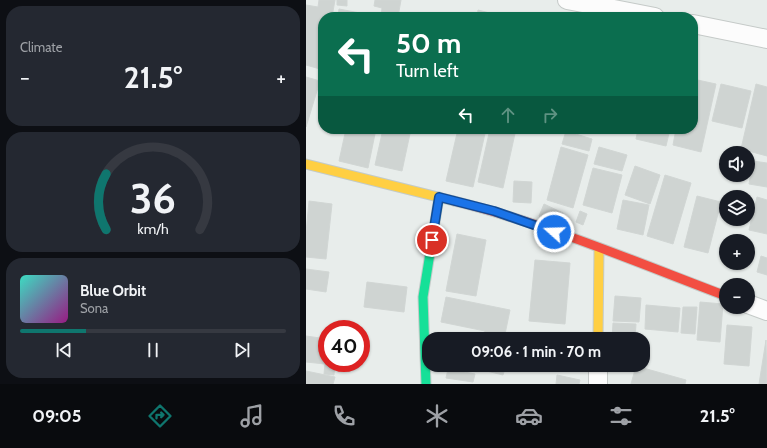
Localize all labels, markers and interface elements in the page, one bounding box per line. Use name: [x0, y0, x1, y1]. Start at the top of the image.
text: 50 m: [396, 26, 461, 60]
icon: left: [330, 28, 382, 80]
text: Climate: [20, 39, 62, 55]
text: 21.5°: [124, 59, 182, 96]
text: Turn left: [396, 60, 459, 82]
text: −: [20, 64, 30, 91]
text: +: [276, 64, 286, 91]
icon: left: [455, 104, 477, 126]
icon: ahead: [497, 104, 519, 126]
icon: right: [539, 104, 561, 126]
map controls: [719, 146, 755, 314]
button: sound: [719, 146, 755, 182]
text: 36: [130, 173, 176, 223]
button: layers: [719, 190, 755, 226]
position arrow: [533, 211, 575, 253]
text: km/h: [137, 220, 169, 238]
pin: [415, 223, 449, 257]
icon: arrive: [421, 229, 443, 251]
button: +: [719, 234, 755, 270]
button: −: [719, 278, 755, 314]
text: Blue Orbit: [80, 282, 146, 300]
text: Sona: [80, 300, 108, 316]
speed limit sign: 40: [318, 320, 370, 372]
icon: previous: [53, 339, 75, 361]
icon: pause: [142, 339, 164, 361]
icon: next: [231, 339, 253, 361]
text: 09:06 · 1 min · 70 m: [471, 343, 601, 361]
icon: directions: [146, 402, 174, 430]
icon: music: [238, 402, 266, 430]
icon: phone: [330, 402, 358, 430]
icon: climate: [423, 402, 451, 430]
icon: car: [515, 402, 543, 430]
icon: filters: [607, 402, 635, 430]
text: 09:05: [32, 405, 81, 427]
text: 21.5°: [700, 405, 735, 427]

